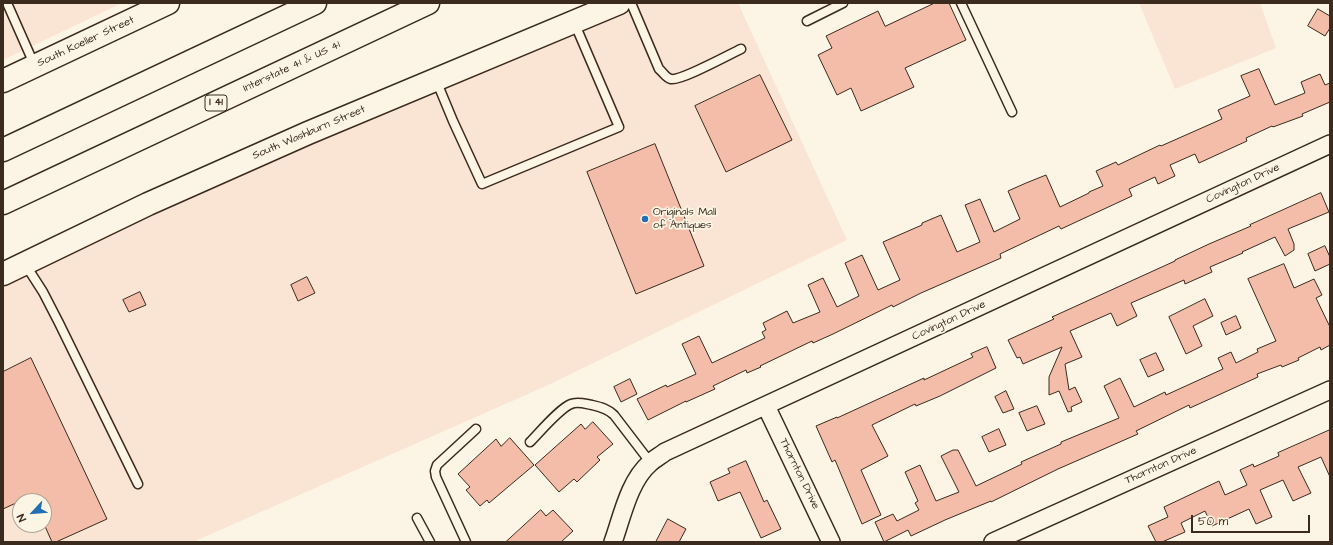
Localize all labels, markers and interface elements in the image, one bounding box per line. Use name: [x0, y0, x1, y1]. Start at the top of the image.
street label: South Koeller Street: [35, 14, 137, 70]
street label: Interstate 41 & US 41: [241, 39, 343, 95]
road number: I 41: [205, 95, 227, 111]
street label: South Washburn Street: [250, 103, 368, 163]
street label: Covington Drive: [1204, 161, 1282, 207]
place label: Originals Mall of Antiques: [653, 206, 716, 232]
marker: Originals Mall of Antiques: [640, 214, 650, 224]
street label: Covington Drive: [910, 298, 988, 344]
street label: Thornton Drive: [776, 436, 822, 512]
street label: Thornton Drive: [1123, 444, 1199, 488]
north arrow: [12, 493, 52, 533]
scale bar: [1193, 507, 1312, 533]
text: N: [13, 512, 30, 524]
text: 50 m: [1198, 513, 1228, 530]

